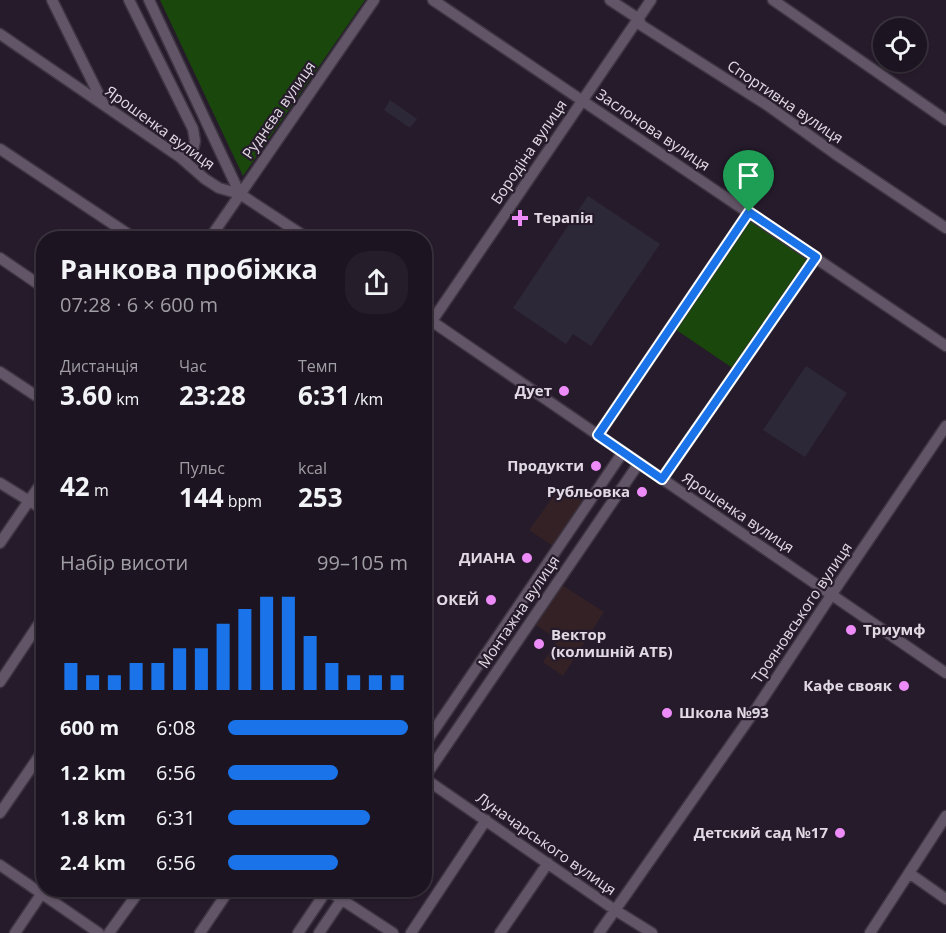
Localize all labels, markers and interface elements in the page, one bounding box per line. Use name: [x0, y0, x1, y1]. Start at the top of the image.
map controls: [873, 18, 927, 72]
button: locate: [873, 18, 927, 72]
street label: Спортивна вулиця: [724, 55, 847, 147]
street label: Руднєва вулиця: [237, 57, 319, 162]
street label: Ярошенка вулиця: [102, 81, 219, 174]
street label: Заслонова вулиця: [593, 84, 714, 175]
street label: Бородіна вулиця: [486, 95, 571, 208]
pin: [723, 150, 774, 212]
icon: arrive: [732, 159, 765, 192]
place label: Терапія: [534, 207, 593, 227]
marker: Терапія: [511, 209, 529, 227]
text: Ранкова пробіжка: [60, 250, 318, 287]
button: share: [345, 251, 408, 314]
text: 07:28 · 6 × 600 m: [60, 291, 218, 318]
text: Дистанція: [60, 355, 138, 377]
text: Час: [179, 355, 207, 377]
text: Темп: [298, 355, 337, 377]
text: 3.60: [60, 377, 112, 413]
text: 23:28: [179, 377, 246, 413]
text: 6:31: [298, 377, 350, 413]
place label: Дует: [515, 380, 552, 400]
marker: Дует: [557, 384, 571, 398]
text: km: [112, 388, 139, 410]
text: /km: [350, 388, 383, 410]
place label: Продукти: [507, 455, 584, 475]
text: Пульс: [179, 457, 225, 479]
text: kcal: [298, 457, 327, 479]
marker: Продукти: [589, 459, 603, 473]
street label: Ярошенка вулиця: [679, 467, 798, 557]
text: 42: [60, 468, 90, 504]
text: m: [90, 479, 109, 501]
text: 144: [179, 479, 224, 515]
text: 253: [298, 479, 343, 515]
place label: Рубльовка: [547, 481, 630, 501]
marker: Рубльовка: [635, 485, 649, 499]
text: bpm: [224, 490, 262, 512]
street label: Трояновського вулиця: [746, 538, 856, 687]
place label: ДИАНА: [459, 547, 516, 567]
text: Набір висоти: [60, 549, 188, 576]
text: 99–105 m: [317, 549, 408, 576]
street label: Монтажна вулиця: [473, 551, 563, 672]
marker: ДИАНА: [520, 551, 534, 565]
place label: ОКЕЙ: [436, 589, 479, 609]
marker: ОКЕЙ: [484, 593, 498, 607]
place label: Триумф: [863, 619, 925, 639]
marker: Триумф: [844, 623, 858, 637]
place label: Вектор (колишній АТБ): [551, 624, 673, 661]
marker: Вектор (колишній АТБ): [532, 637, 546, 651]
place label: Кафе свояк: [803, 675, 893, 695]
marker: Кафе свояк: [897, 679, 911, 693]
place label: Школа №93: [679, 702, 769, 722]
marker: Школа №93: [660, 706, 674, 720]
text: 600 m: [60, 714, 119, 741]
text: 6:08: [156, 714, 196, 741]
text: 1.2 km: [60, 759, 126, 786]
text: 6:56: [156, 759, 196, 786]
street label: Луначарського вулиця: [473, 787, 621, 899]
text: 1.8 km: [60, 804, 126, 831]
text: 6:31: [156, 804, 196, 831]
place label: Детский сад №17: [694, 822, 828, 842]
marker: Детский сад №17: [833, 826, 847, 840]
text: 2.4 km: [60, 849, 126, 876]
text: 6:56: [156, 849, 196, 876]

